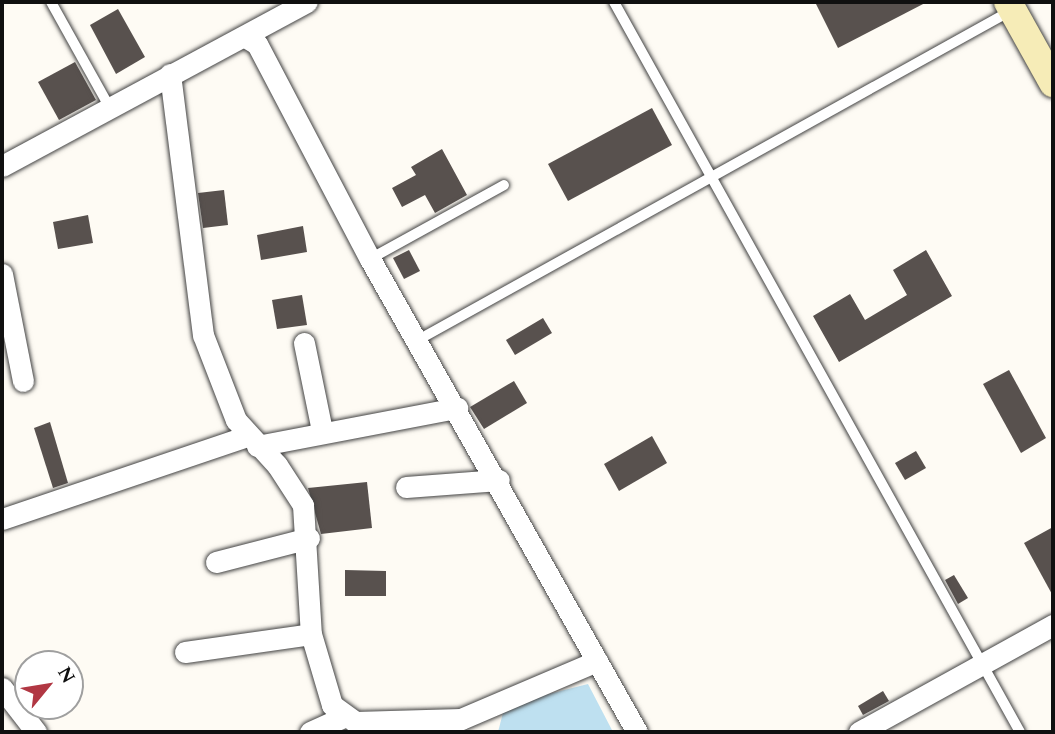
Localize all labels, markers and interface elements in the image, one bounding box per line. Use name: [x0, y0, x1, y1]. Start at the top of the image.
north arrow: [14, 650, 84, 720]
text: N: [49, 661, 82, 689]

